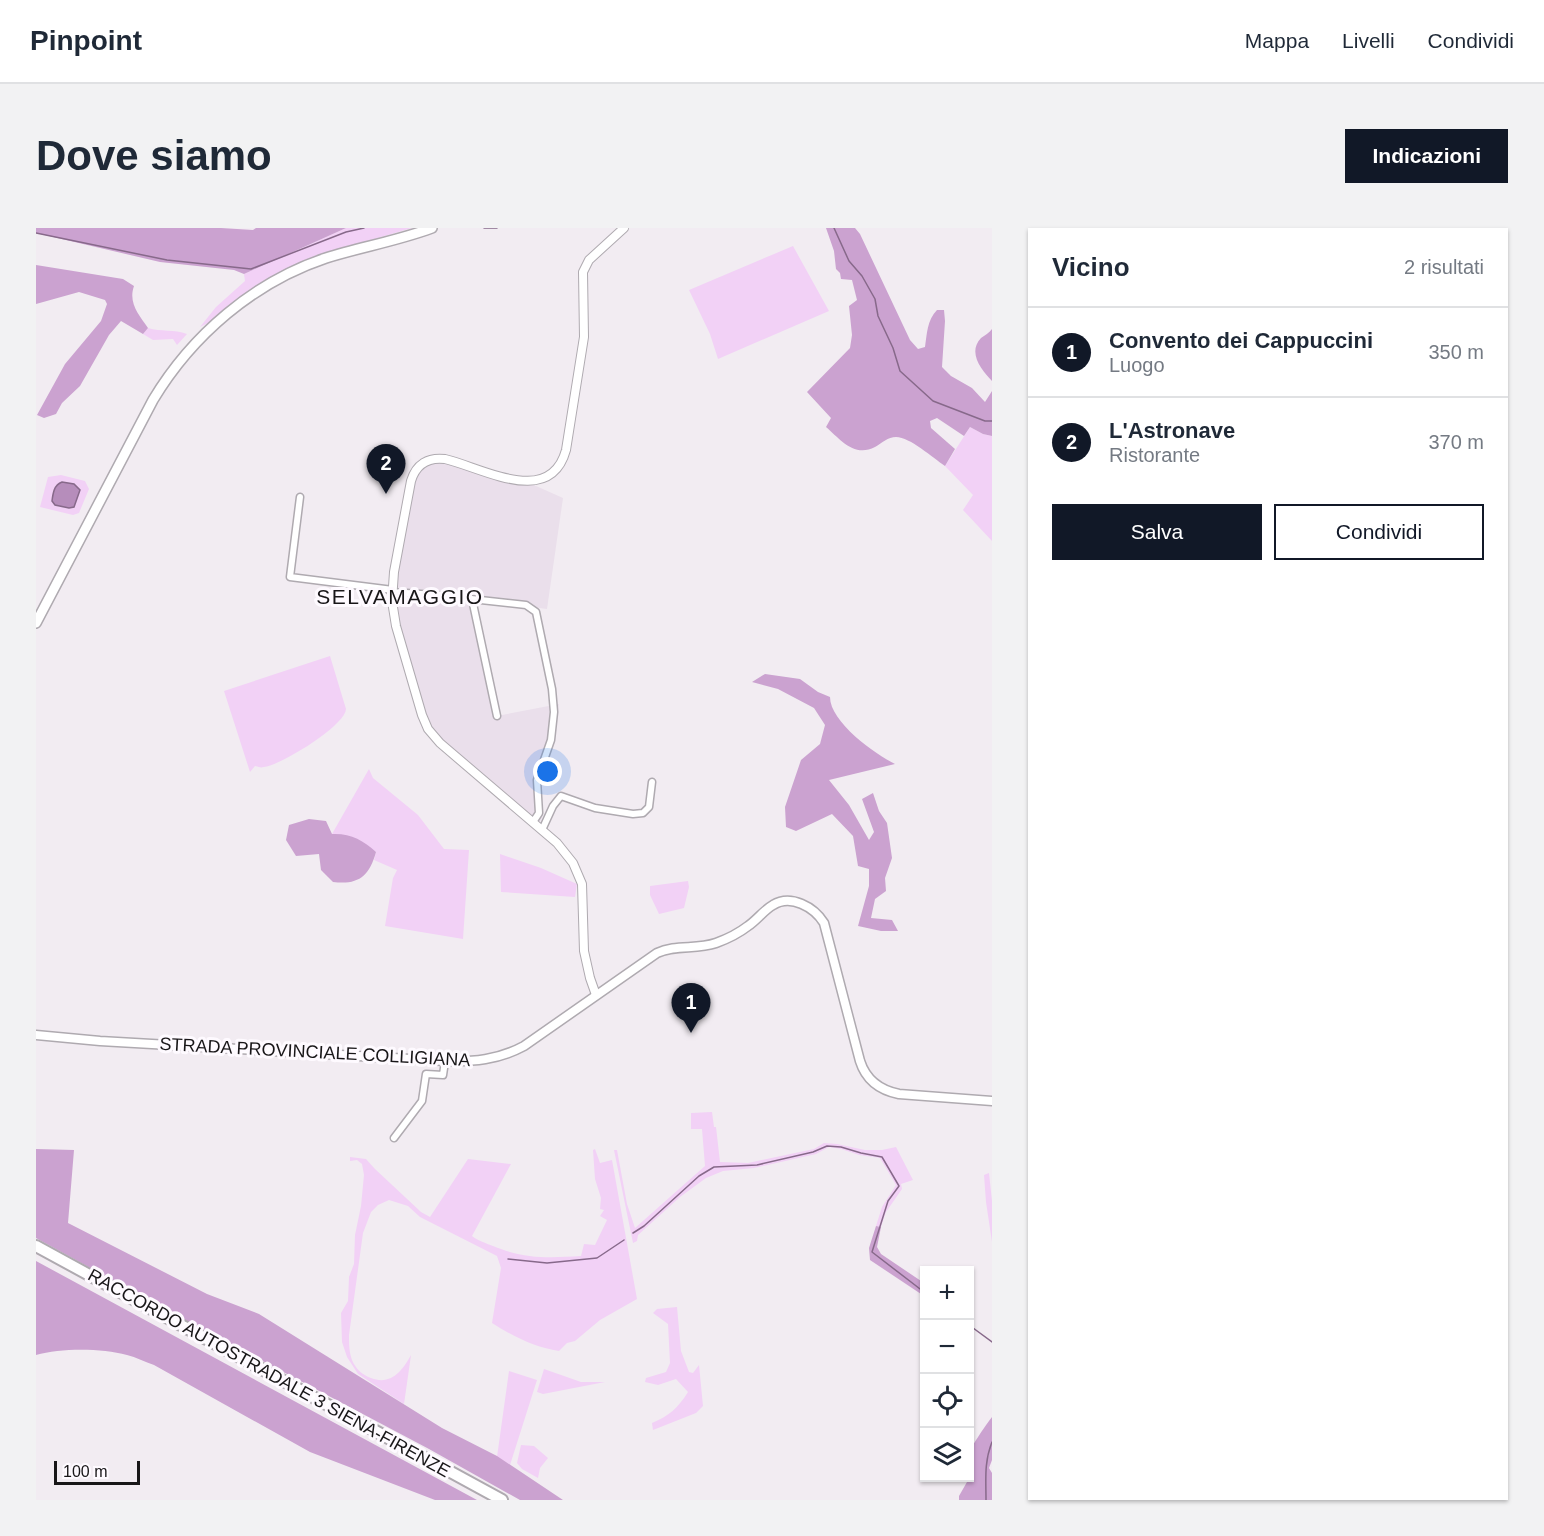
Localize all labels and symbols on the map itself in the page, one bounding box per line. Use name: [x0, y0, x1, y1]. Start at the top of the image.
pin: 2: [366, 444, 406, 494]
district label: SELVAMAGGIO: [316, 585, 484, 608]
your location: [533, 757, 562, 786]
pin: 1: [672, 984, 710, 1033]
street label: STRADA PROVINCIALE COLLIGIANA: [159, 1034, 471, 1070]
street label: RACCORDO AUTOSTRADALE 3 SIENA-FIRENZE: [85, 1265, 453, 1481]
scale bar: [54, 1458, 140, 1486]

